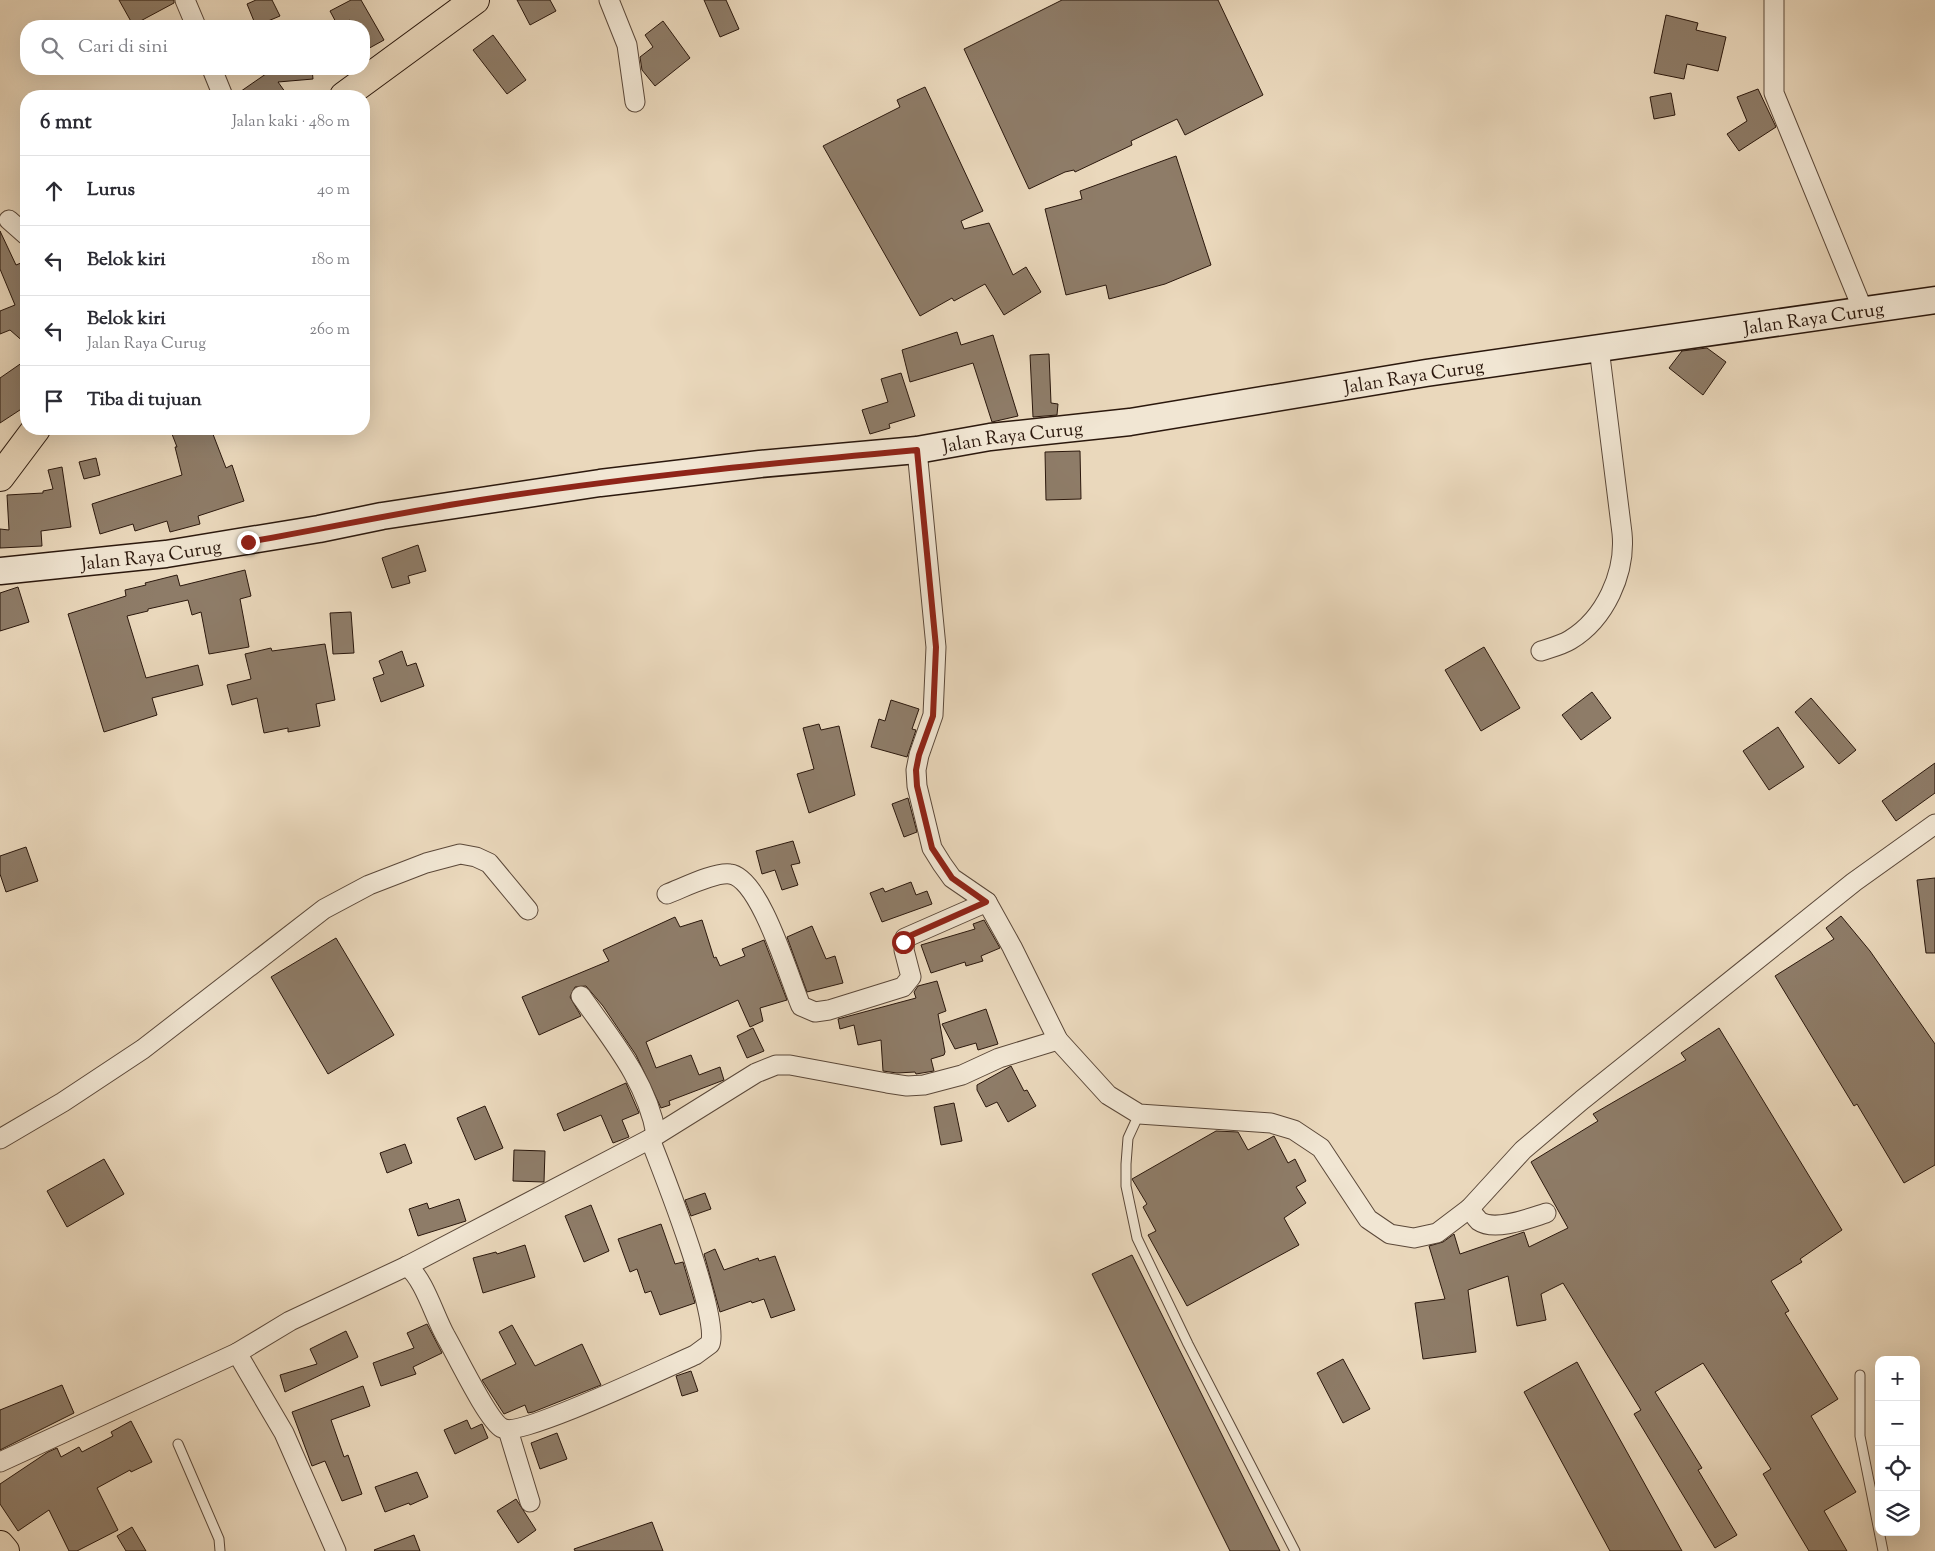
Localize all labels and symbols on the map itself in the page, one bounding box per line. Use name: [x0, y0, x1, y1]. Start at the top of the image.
street label: Jalan Raya Curug: [1741, 296, 1886, 343]
street label: Jalan Raya Curug: [1341, 354, 1486, 403]
street label: Jalan Raya Curug: [939, 416, 1084, 461]
route end: [237, 531, 260, 554]
street label: Jalan Raya Curug: [79, 534, 224, 579]
route start: [892, 931, 915, 954]

